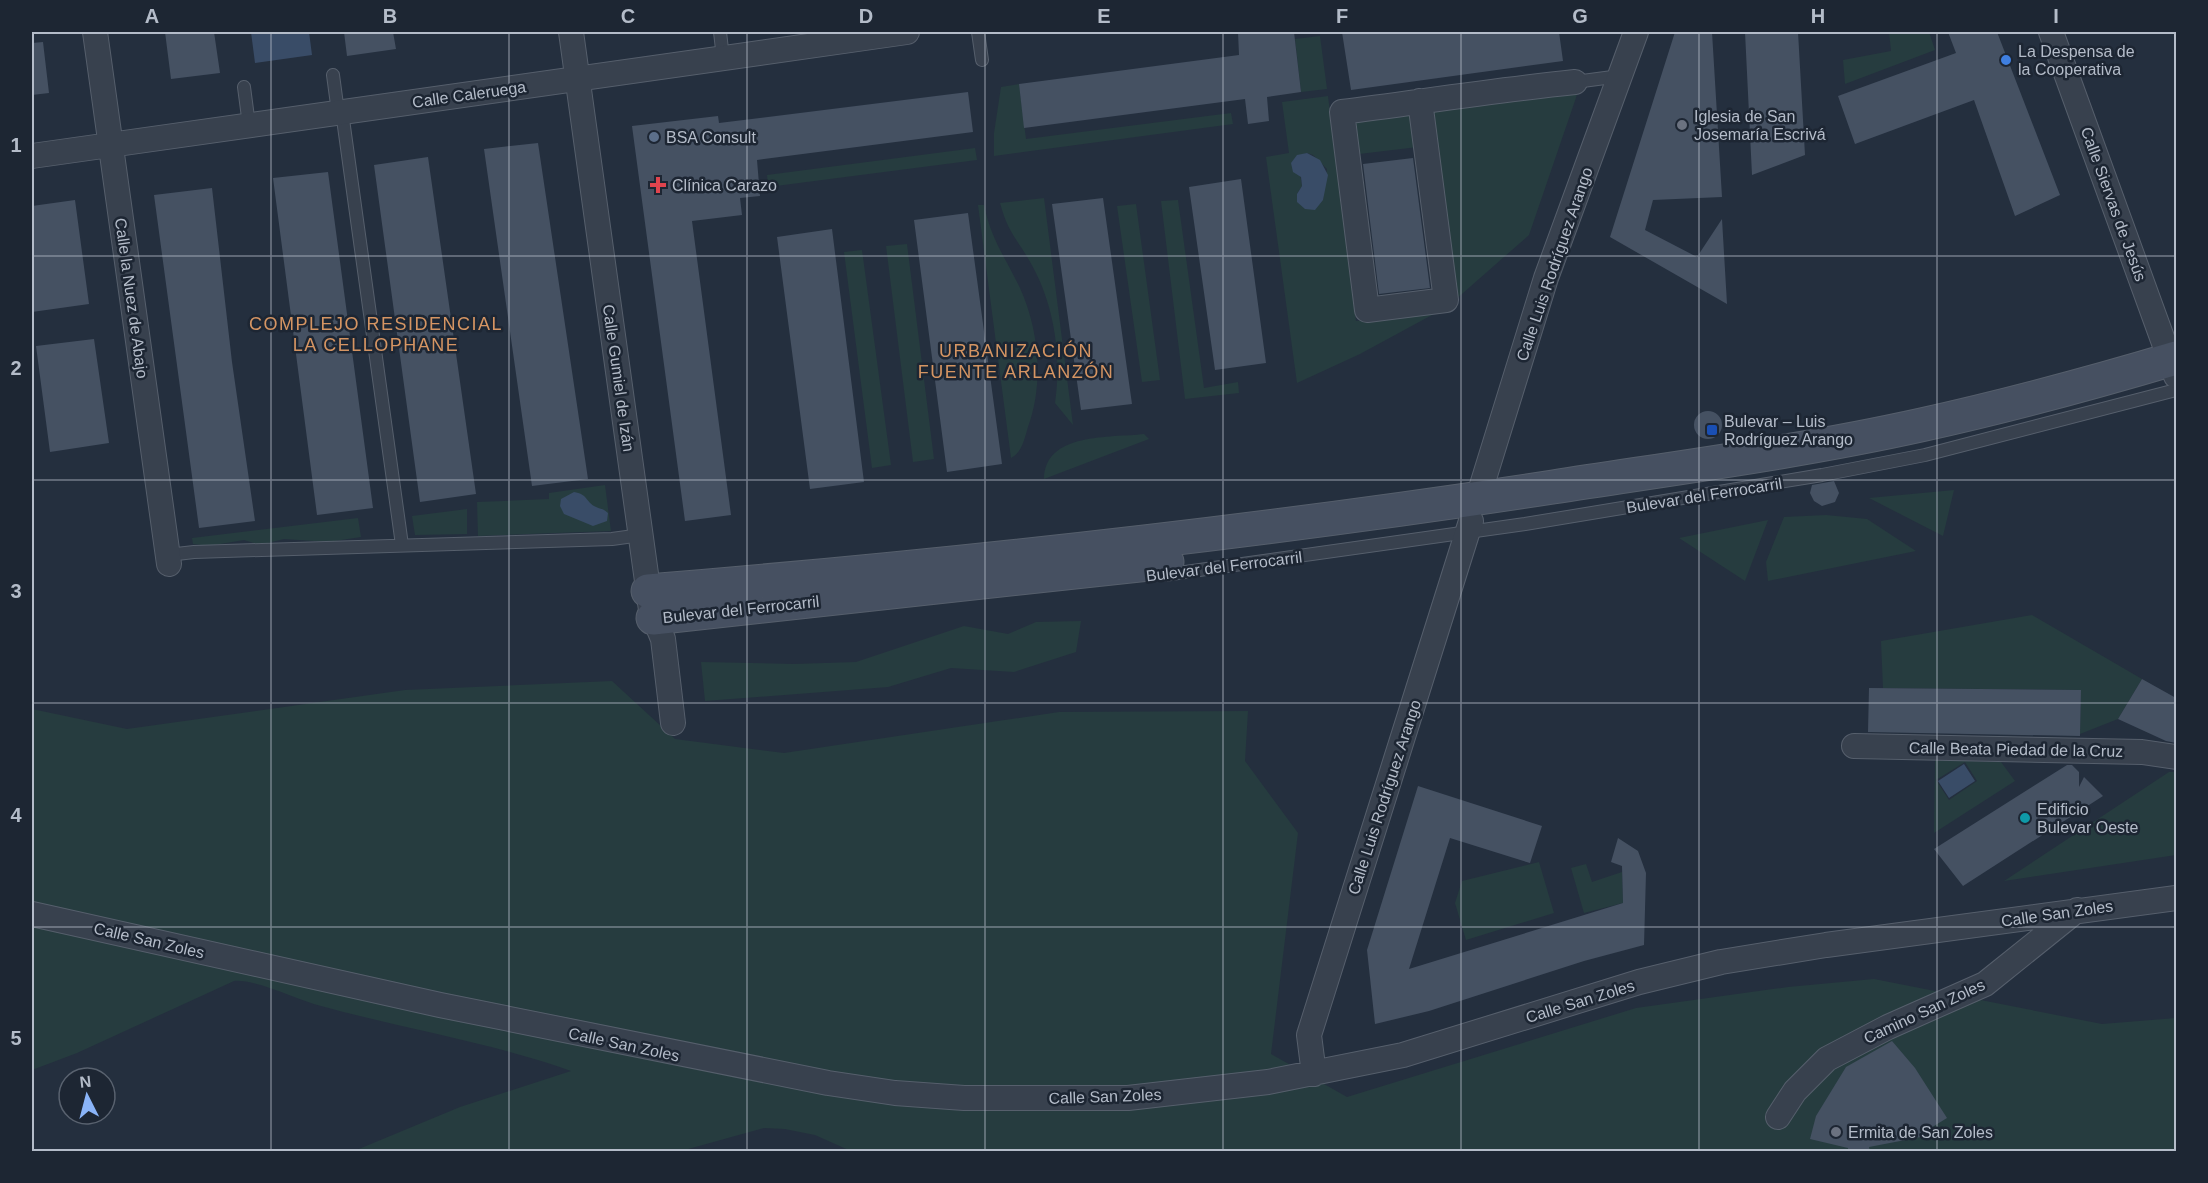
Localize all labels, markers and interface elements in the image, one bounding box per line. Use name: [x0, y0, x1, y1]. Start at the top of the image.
text: A: [145, 5, 159, 27]
text: B: [383, 5, 397, 27]
text: C: [621, 5, 635, 27]
text: D: [859, 5, 873, 27]
text: E: [1097, 5, 1111, 27]
text: F: [1336, 5, 1348, 27]
text: G: [1572, 5, 1588, 27]
text: H: [1811, 5, 1825, 27]
text: I: [2053, 5, 2059, 27]
place label: La Despensa de la Cooperativa: [2018, 43, 2135, 78]
marker: La Despensa de la Cooperativa: [1999, 53, 2013, 67]
street label: Calle Caleruega: [411, 78, 527, 111]
place label: Iglesia de San Josemaría Escrivá: [1694, 108, 1826, 143]
marker: Iglesia de San Josemaría Escrivá: [1675, 118, 1689, 132]
street label: Calle Siervas de Jesús: [2078, 125, 2149, 284]
place label: BSA Consult: [666, 129, 756, 146]
marker: BSA Consult: [647, 130, 661, 144]
text: 1: [10, 134, 22, 156]
street label: Calle Luis Rodríguez Arango: [1513, 165, 1596, 363]
marker: Clínica Carazo: [649, 176, 667, 194]
place label: Clínica Carazo: [672, 177, 777, 194]
street label: Calle la Nuez de Abajo: [112, 217, 151, 380]
street label: Calle Gumiel de Izán: [600, 303, 637, 453]
district label: COMPLEJO RESIDENCIAL LA CELLOPHANE: [249, 314, 503, 355]
district label: URBANIZACIÓN FUENTE ARLANZÓN: [918, 340, 1114, 382]
text: 2: [10, 357, 22, 379]
place label: Bulevar – Luis Rodríguez Arango: [1724, 413, 1853, 448]
marker: Bulevar – Luis Rodríguez Arango: [1705, 423, 1719, 437]
street label: Bulevar del Ferrocarril: [1625, 475, 1783, 516]
street label: Bulevar del Ferrocarril: [1145, 548, 1303, 585]
text: 3: [10, 580, 22, 602]
street label: Bulevar del Ferrocarril: [662, 593, 820, 626]
street label: Calle Luis Rodríguez Arango: [1345, 698, 1424, 897]
street label: Calle Beata Piedad de la Cruz: [1909, 739, 2123, 760]
place label: Edificio Bulevar Oeste: [2037, 801, 2138, 836]
text: 4: [10, 804, 22, 826]
marker: Edificio Bulevar Oeste: [2018, 811, 2032, 825]
street label: Calle San Zoles: [2000, 897, 2114, 930]
street label: Calle San Zoles: [92, 920, 206, 961]
street label: Camino San Zoles: [1861, 976, 1987, 1047]
street label: Calle San Zoles: [1524, 977, 1637, 1026]
street label: Calle San Zoles: [567, 1024, 681, 1065]
text: 5: [10, 1027, 22, 1049]
north arrow: [57, 1066, 117, 1126]
text: N: [79, 1073, 92, 1091]
street label: Calle San Zoles: [1048, 1086, 1162, 1107]
place label: Ermita de San Zoles: [1848, 1124, 1993, 1141]
marker: Ermita de San Zoles: [1829, 1125, 1843, 1139]

